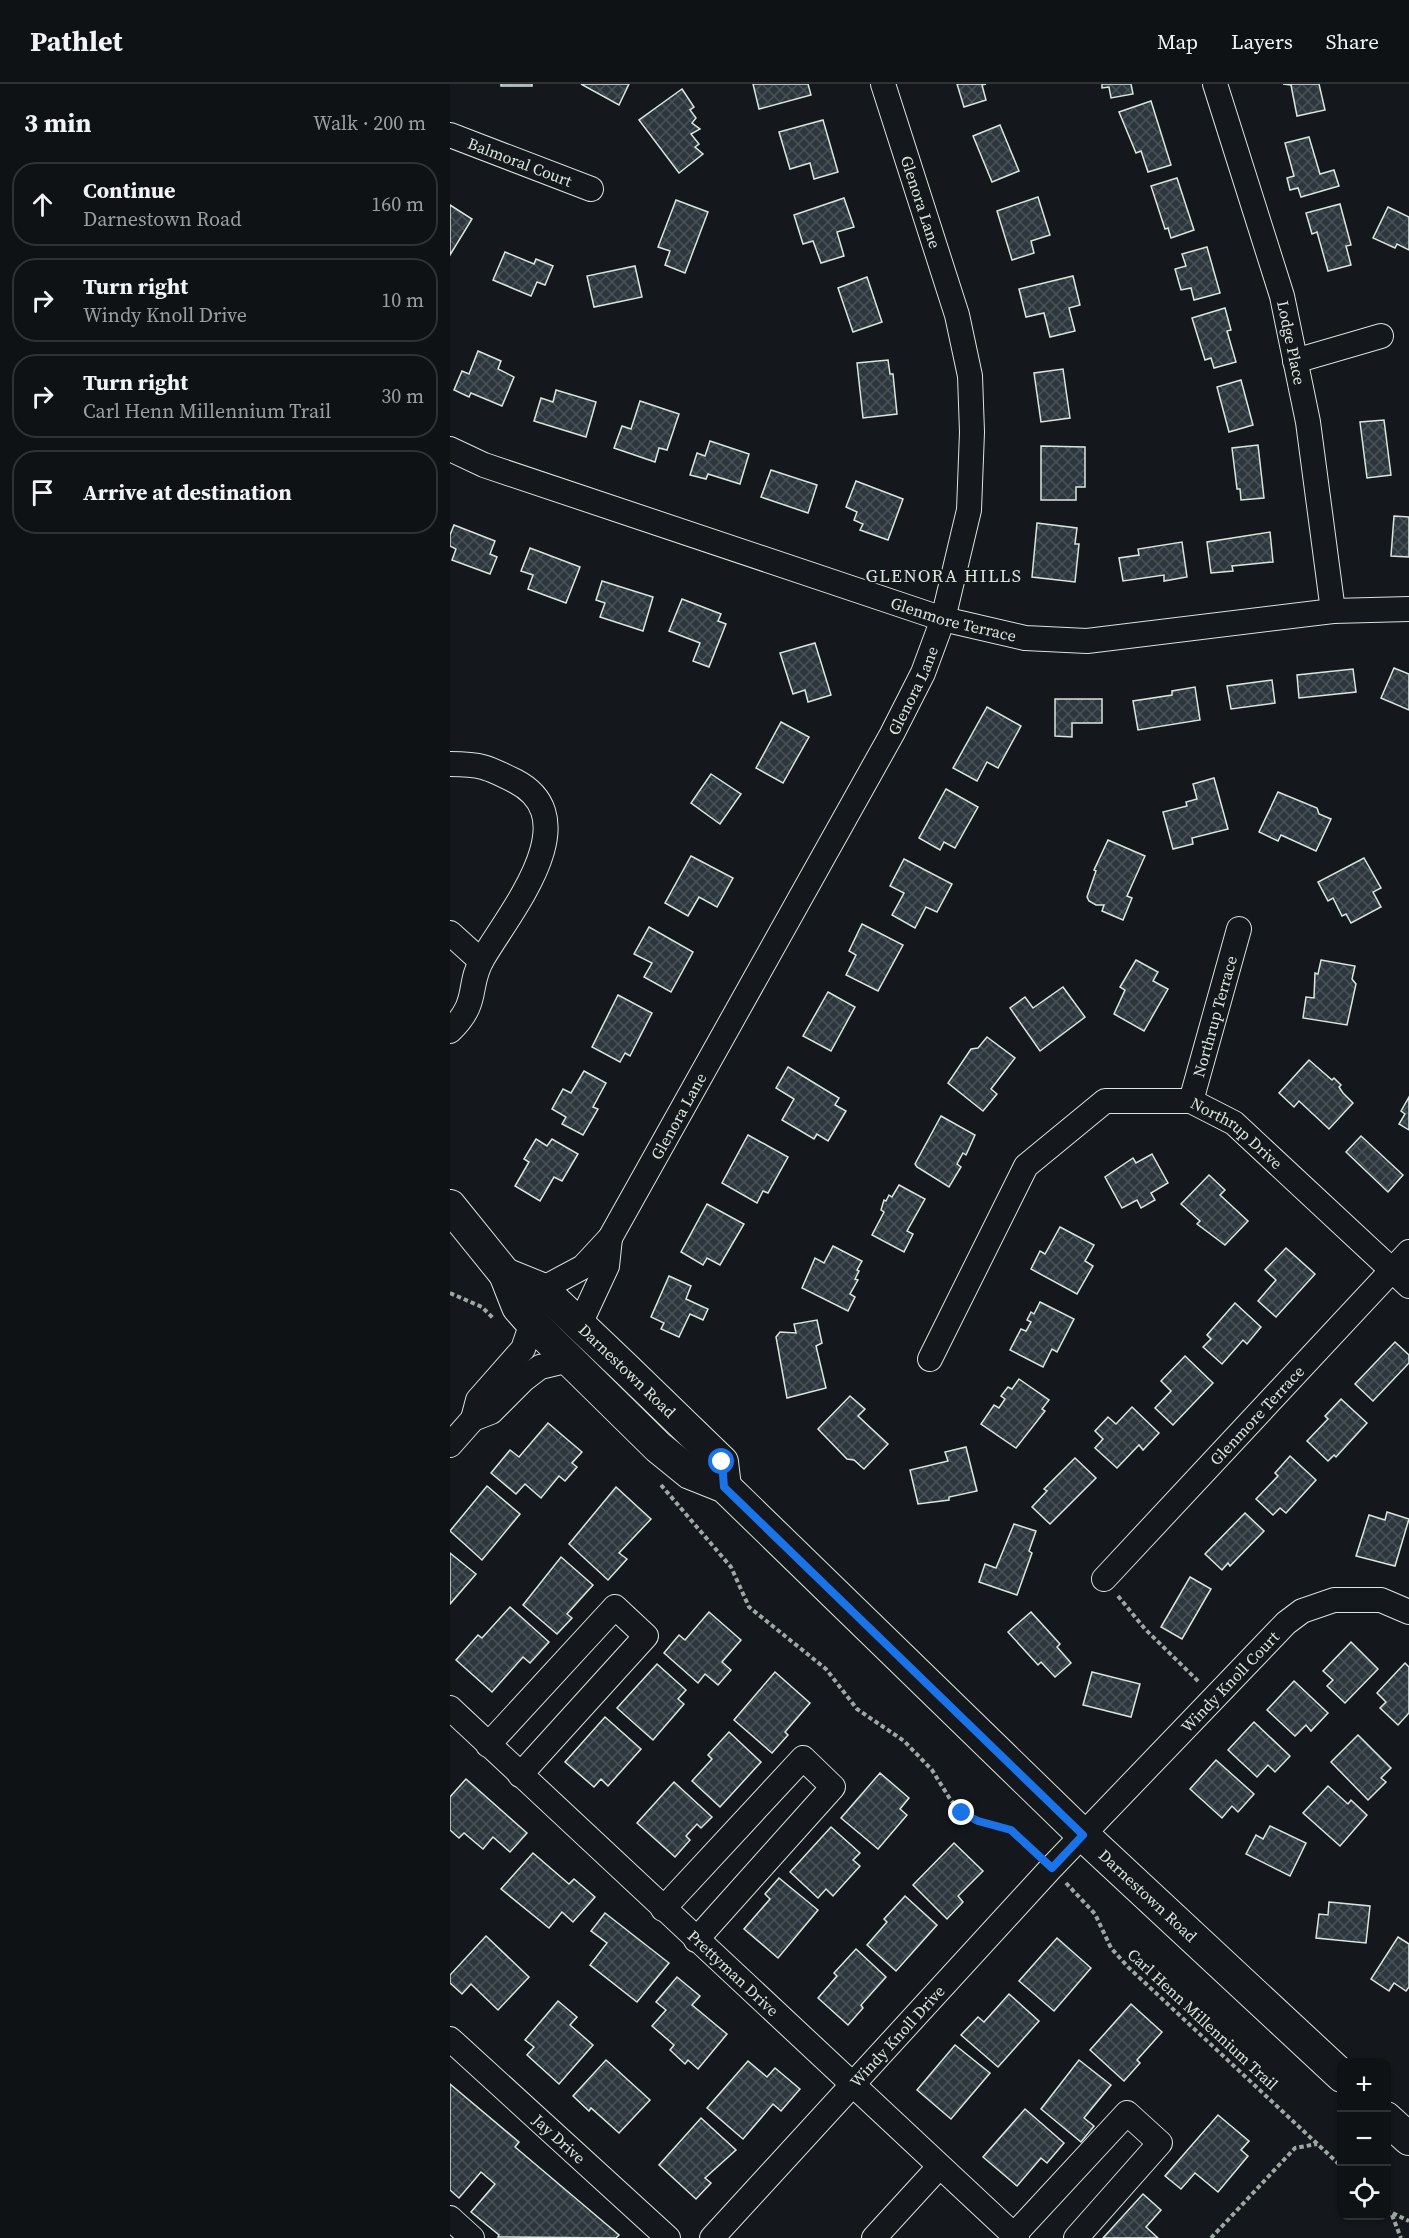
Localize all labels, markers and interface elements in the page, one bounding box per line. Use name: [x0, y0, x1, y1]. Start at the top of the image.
text: Pathlet: [30, 22, 123, 60]
text: Map: [1157, 27, 1198, 56]
text: Layers: [1231, 27, 1293, 56]
text: Share: [1326, 27, 1379, 56]
text: 3 min: [24, 105, 91, 141]
text: Walk · 200 m: [313, 109, 426, 137]
street label: Balmoral Court: [465, 132, 576, 192]
street label: Glenora Lane: [896, 153, 946, 251]
text: Continue: [83, 175, 176, 205]
icon: ahead: [26, 188, 59, 221]
text: 160 m: [371, 190, 424, 218]
text: Darnestown Road: [83, 205, 242, 233]
text: Turn right: [83, 271, 188, 301]
icon: right: [26, 284, 59, 317]
text: 10 m: [381, 286, 424, 314]
street label: Lodge Place: [1272, 299, 1311, 387]
text: Windy Knoll Drive: [83, 301, 247, 329]
text: Turn right: [83, 367, 188, 397]
icon: right: [26, 380, 59, 413]
text: 30 m: [381, 382, 424, 410]
text: Carl Henn Millennium Trail: [83, 397, 331, 425]
icon: arrive: [26, 476, 59, 509]
text: Arrive at destination: [83, 477, 292, 507]
district label: GLENORA HILLS: [866, 563, 1022, 588]
street label: Glenmore Terrace: [888, 591, 1018, 647]
street label: Glenora Lane: [882, 643, 943, 739]
street label: Northrup Terrace: [1187, 953, 1242, 1080]
street label: Glenora Lane: [645, 1069, 711, 1163]
street label: Northrup Drive: [1187, 1092, 1287, 1174]
street label: Darnestown Road: [574, 1319, 681, 1423]
street label: Glenmore Terrace: [1205, 1360, 1309, 1470]
route start: [708, 1448, 734, 1474]
street label: Windy Knoll Court: [1176, 1625, 1284, 1737]
route end: [948, 1799, 974, 1825]
street label: Darnestown Road: [1094, 1844, 1202, 1947]
street label: Prettyman Drive: [683, 1925, 784, 2021]
street label: Carl Henn Millennium Trail: [1123, 1943, 1283, 2095]
street label: Windy Knoll Drive: [845, 1980, 950, 2092]
map controls: [1337, 2058, 1391, 2220]
button: +: [1337, 2058, 1391, 2112]
street label: Jay Drive: [527, 2108, 590, 2169]
button: −: [1337, 2112, 1391, 2166]
button: locate: [1337, 2166, 1391, 2220]

